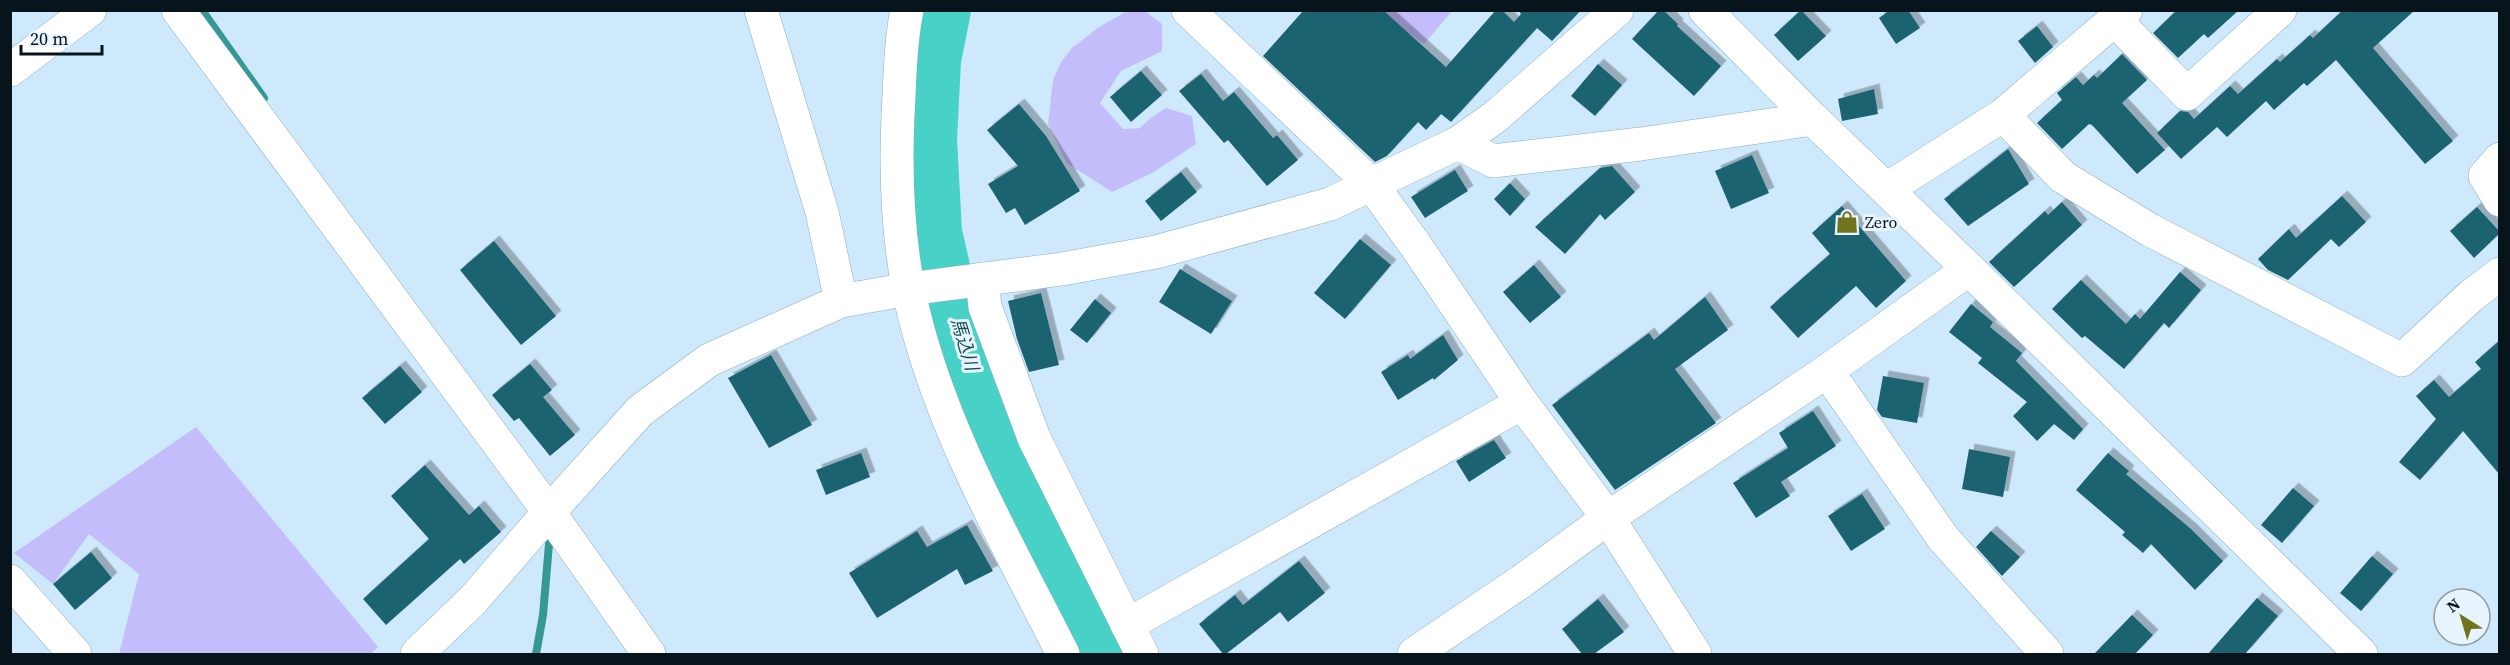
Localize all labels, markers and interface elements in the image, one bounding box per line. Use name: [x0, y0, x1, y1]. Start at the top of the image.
scale bar: [21, 18, 102, 56]
text: 20 m: [30, 26, 68, 51]
shop icon: Zero: [1834, 209, 1860, 235]
place label: Zero: [1865, 211, 1898, 233]
water label: 馬込川: [945, 315, 985, 375]
north arrow: [2432, 587, 2492, 647]
text: N: [2442, 593, 2465, 617]

